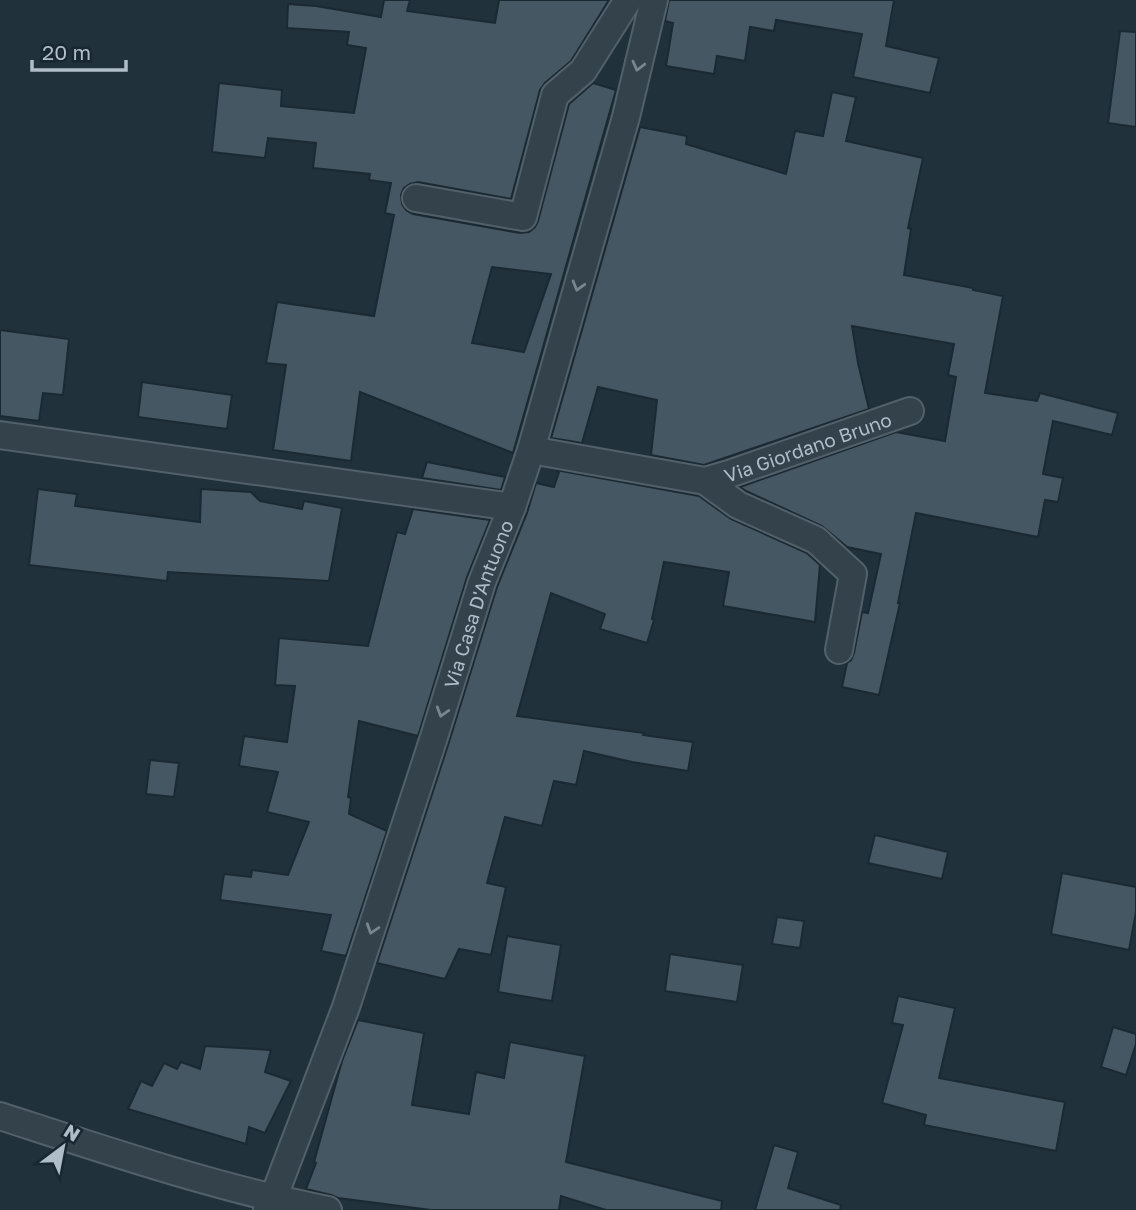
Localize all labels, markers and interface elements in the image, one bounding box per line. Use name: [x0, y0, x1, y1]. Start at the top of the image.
scale bar: [32, 28, 126, 72]
text: 20 m: [42, 39, 91, 65]
one-way arrow: [632, 60, 646, 72]
one-way arrow: [572, 279, 586, 291]
street label: Via Giordano Bruno: [721, 407, 894, 486]
street label: Via Casa D'Antuono: [438, 516, 517, 691]
one-way arrow: [435, 706, 450, 718]
one-way arrow: [366, 922, 380, 934]
north arrow: [28, 1112, 98, 1182]
text: N: [60, 1119, 84, 1146]

